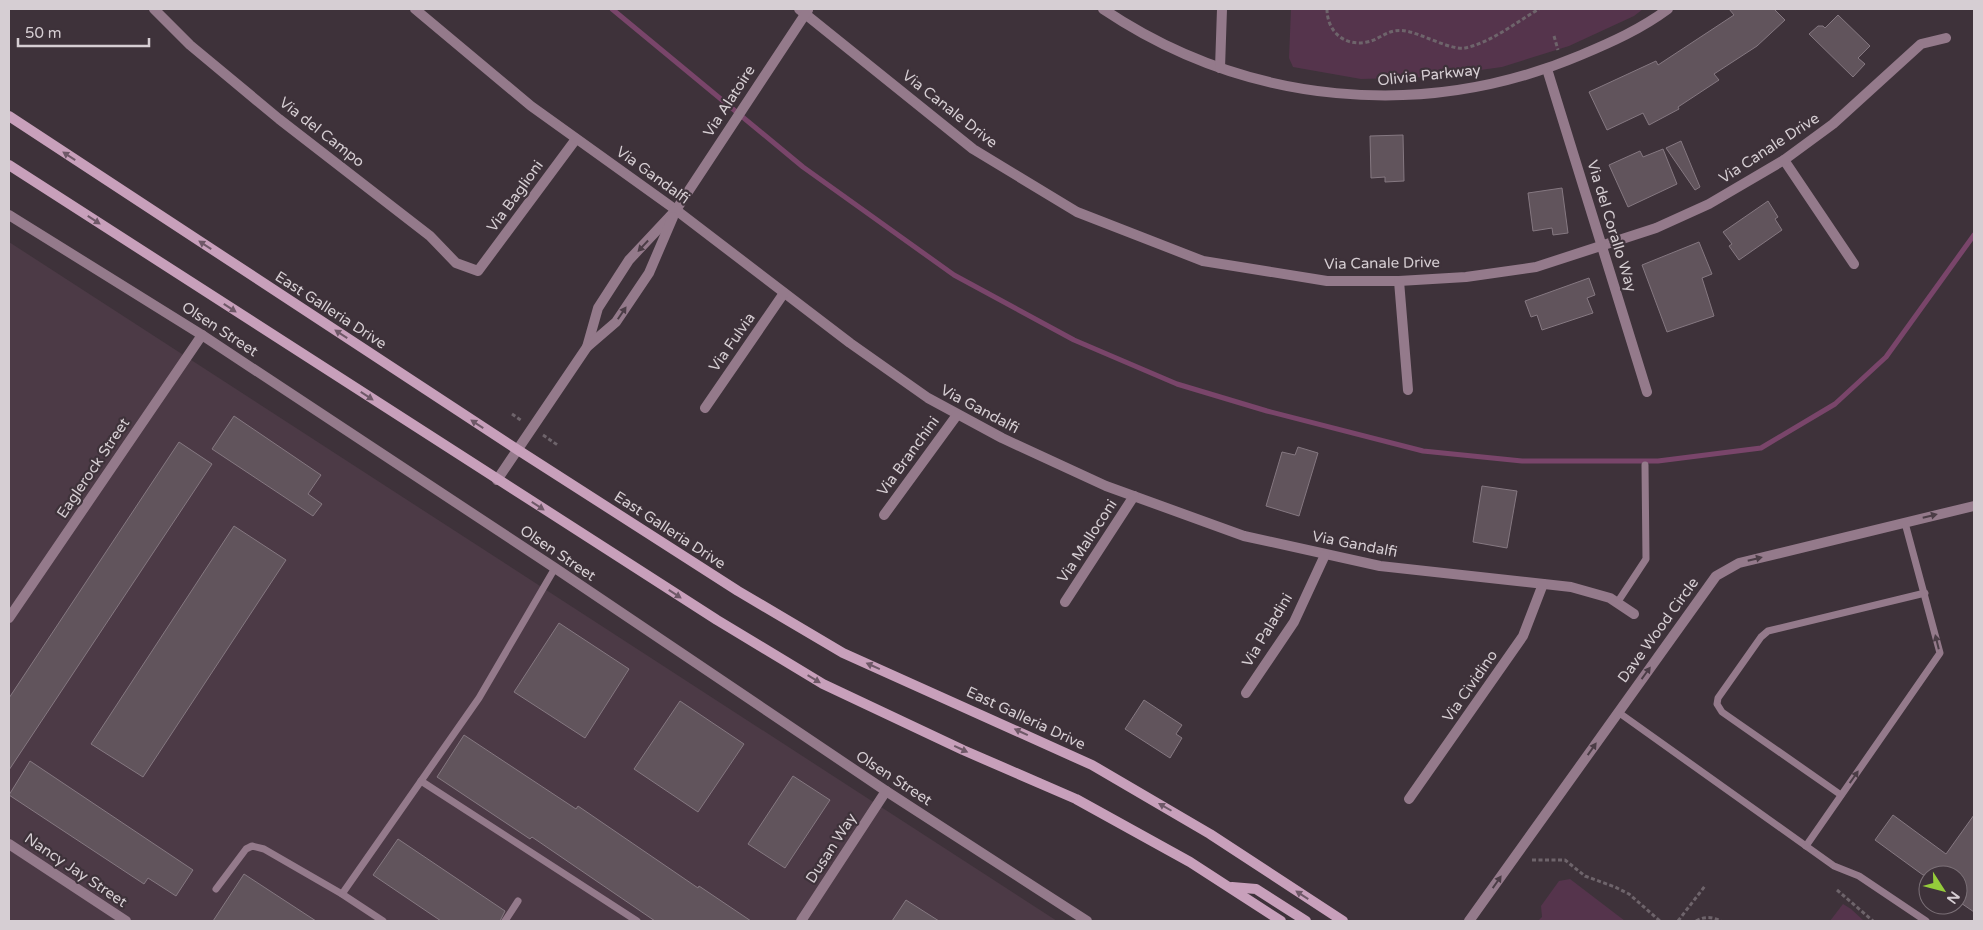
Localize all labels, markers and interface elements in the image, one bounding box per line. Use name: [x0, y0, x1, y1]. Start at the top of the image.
scale bar: [18, 15, 149, 47]
text: 50 m: [25, 24, 62, 42]
street label: Olivia Parkway: [1376, 61, 1482, 89]
street label: Via Alatoire: [699, 62, 759, 140]
street label: Via Canale Drive: [899, 66, 1001, 152]
street label: Via del Campo: [276, 93, 368, 171]
street label: Via Canale Drive: [1716, 109, 1822, 187]
street label: Via Gandalfi: [613, 142, 693, 208]
one-way arrow: [63, 151, 76, 161]
street label: Via Baglioni: [483, 157, 547, 235]
street label: Via del Corallo Way: [1583, 158, 1641, 294]
one-way arrow: [87, 215, 100, 225]
one-way arrow: [637, 239, 649, 251]
one-way arrow: [198, 240, 212, 250]
street label: Via Canale Drive: [1324, 253, 1440, 273]
street label: East Galleria Drive: [272, 267, 390, 353]
street label: Olsen Street: [178, 298, 262, 360]
one-way arrow: [224, 304, 237, 313]
one-way arrow: [617, 307, 627, 320]
street label: Via Fulvia: [705, 309, 759, 375]
one-way arrow: [334, 330, 348, 339]
street label: Via Gandalfi: [938, 381, 1022, 437]
one-way arrow: [360, 392, 374, 401]
street label: Via Branchini: [873, 413, 943, 499]
street label: Eaglerock Street: [53, 414, 133, 522]
one-way arrow: [470, 419, 484, 428]
street label: East Galleria Drive: [611, 487, 729, 573]
street label: Via Malloconi: [1053, 496, 1121, 586]
one-way arrow: [532, 502, 545, 511]
one-way arrow: [1923, 512, 1938, 520]
street label: Olsen Street: [517, 521, 599, 585]
street label: Via Gandalfi: [1311, 527, 1399, 561]
one-way arrow: [1748, 555, 1763, 563]
street label: Dave Wood Circle: [1614, 574, 1702, 686]
one-way arrow: [669, 589, 682, 599]
street label: Via Paladini: [1238, 590, 1296, 670]
one-way arrow: [1933, 635, 1941, 650]
street label: Via Cividino: [1439, 647, 1501, 725]
one-way arrow: [866, 662, 880, 670]
one-way arrow: [1641, 666, 1651, 679]
one-way arrow: [807, 674, 820, 683]
street label: East Galleria Drive: [964, 683, 1088, 753]
one-way arrow: [1014, 728, 1028, 736]
one-way arrow: [1586, 743, 1597, 756]
one-way arrow: [954, 745, 968, 753]
street label: Olsen Street: [852, 747, 936, 809]
one-way arrow: [1848, 771, 1859, 784]
one-way arrow: [1158, 803, 1171, 812]
street label: Dusan Way: [802, 810, 860, 886]
street label: Nancy Jay Street: [21, 829, 131, 911]
north arrow: [1918, 865, 1968, 915]
one-way arrow: [1492, 875, 1502, 888]
text: N: [1943, 888, 1963, 907]
one-way arrow: [1295, 890, 1309, 899]

